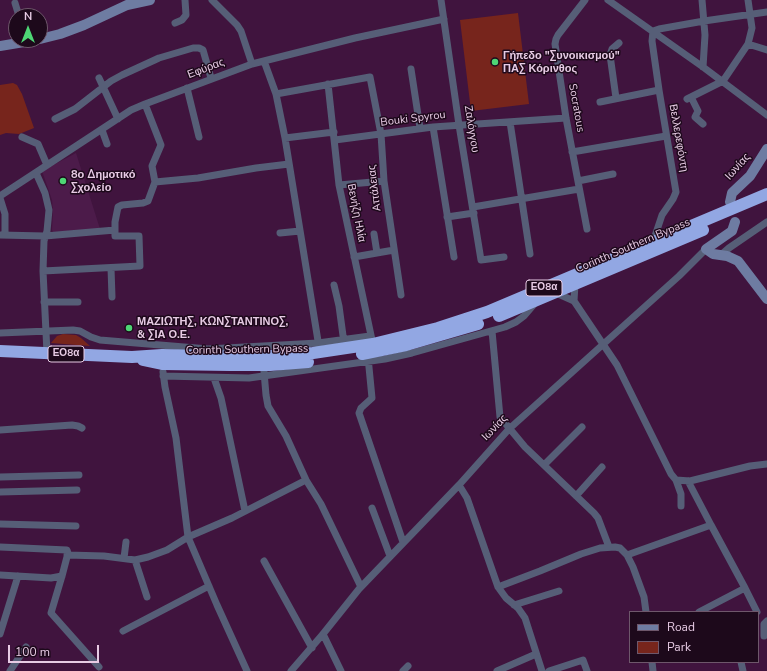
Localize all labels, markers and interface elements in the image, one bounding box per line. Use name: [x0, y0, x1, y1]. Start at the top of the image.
north arrow: [8, 8, 48, 48]
text: N: [24, 9, 32, 24]
place label: Γήπεδο "Συνοικισμού" ΠΑΣ Κόρινθος: [503, 49, 620, 75]
street label: Εφύρας: [186, 56, 226, 82]
marker: Γήπεδο "Συνοικισμού" ΠΑΣ Κόρινθος: [490, 57, 500, 67]
street label: Socratous: [565, 83, 587, 133]
street label: Βελλερεφόντη: [666, 103, 690, 173]
street label: Ζαλόγγου: [461, 104, 481, 154]
street label: Bouki Spyrou: [380, 108, 446, 130]
street label: Ιωνίας: [723, 151, 753, 183]
street label: Αττάλειας: [366, 164, 384, 212]
place label: 8ο Δημοτικό Σχολείο: [71, 168, 135, 194]
marker: 8ο Δημοτικό Σχολείο: [58, 176, 68, 186]
street label: Βενήζη Ηλία: [344, 182, 368, 244]
street label: Corinth Southern Bypass: [574, 216, 692, 276]
road number: ΕΟ8α: [526, 280, 562, 296]
place label: ΜΑΖΙΩΤΗΣ, ΚΩΝΣΤΑΝΤΙΝΟΣ, & ΣΙΑ Ο.Ε.: [137, 315, 288, 341]
marker: ΜΑΖΙΩΤΗΣ, ΚΩΝΣΤΑΝΤΙΝΟΣ, & ΣΙΑ Ο.Ε.: [124, 323, 134, 333]
street label: Corinth Southern Bypass: [186, 342, 308, 358]
road number: ΕΟ8α: [48, 346, 84, 362]
street label: Ιωνίας: [479, 412, 511, 444]
legend: [629, 611, 759, 663]
text: Road: [667, 619, 695, 635]
scale bar: [10, 637, 101, 663]
text: Park: [667, 639, 691, 655]
text: 100 m: [15, 644, 50, 660]

